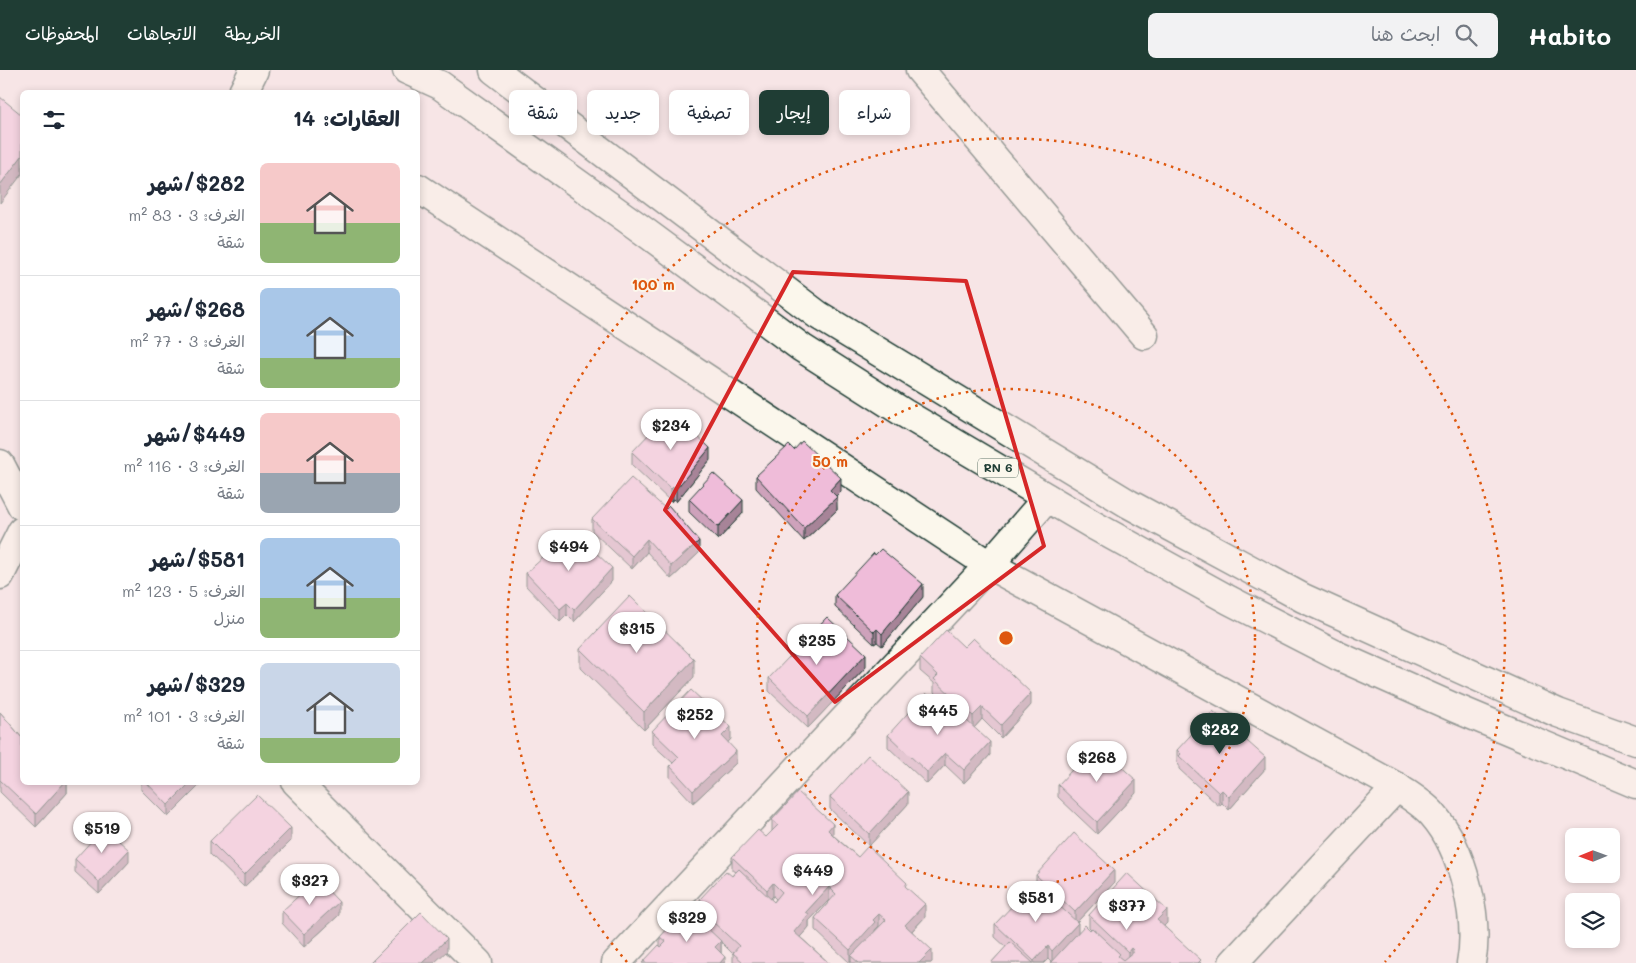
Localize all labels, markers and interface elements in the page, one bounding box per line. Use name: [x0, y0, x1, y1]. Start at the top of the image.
search box: [1148, 13, 1498, 58]
text: Habito: [1528, 20, 1611, 51]
text: المحفوظات: [25, 21, 99, 45]
text: الاتجاهات: [127, 21, 197, 45]
text: الخريطة: [225, 21, 281, 45]
text: ابحث هنا: [1371, 21, 1440, 46]
icon: search: [1452, 21, 1480, 49]
chip: شقة: [509, 90, 577, 135]
chip: جديد: [587, 90, 659, 135]
chip: تصفية: [669, 90, 749, 135]
chip: إيجار: [759, 90, 829, 135]
chip: شراء: [839, 90, 910, 135]
text: العقارات: 14: [293, 104, 400, 131]
icon: filters: [40, 106, 68, 134]
text: $282/شهر: [148, 169, 245, 196]
icon: home: [300, 183, 360, 243]
text: الغرف: 3 · 83 m²: [128, 204, 245, 225]
text: شقة: [217, 231, 245, 252]
text: 100 m: [631, 274, 675, 294]
text: $268/شهر: [147, 295, 245, 322]
icon: home: [300, 308, 360, 368]
text: الغرف: 3 · 77 m²: [130, 330, 245, 351]
text: شقة: [217, 357, 245, 378]
pin: $234: [641, 408, 701, 451]
text: $234: [652, 414, 690, 435]
text: $449/شهر: [146, 420, 245, 447]
icon: home: [300, 433, 360, 493]
text: 50 m: [812, 451, 848, 471]
text: الغرف: 3 · 116 m²: [124, 455, 245, 476]
road number: RN 6: [978, 458, 1018, 478]
text: شقة: [217, 482, 245, 503]
pin: $494: [539, 530, 599, 572]
text: $494: [549, 535, 589, 556]
text: $581/شهر: [150, 545, 245, 572]
icon: home: [300, 558, 360, 618]
text: الغرف: 5 · 123 m²: [122, 580, 245, 601]
text: منزل: [213, 607, 245, 628]
pin: $315: [607, 612, 667, 654]
text: $315: [619, 617, 655, 638]
pin: $235: [787, 624, 847, 666]
text: $235: [798, 629, 836, 650]
centre of rings: [997, 629, 1015, 647]
text: $329/شهر: [148, 670, 245, 697]
icon: home: [300, 683, 360, 743]
pin: $445: [908, 694, 968, 736]
pin: $252: [665, 698, 725, 740]
text: $445: [918, 699, 958, 720]
text: $252: [676, 703, 714, 724]
text: الغرف: 3 · 101 m²: [123, 705, 245, 726]
pin: $282: [1190, 712, 1250, 755]
text: $282: [1201, 718, 1239, 739]
text: شقة: [217, 732, 245, 753]
pin: $268: [1067, 740, 1127, 783]
text: $268: [1078, 746, 1116, 767]
pin: $519: [72, 812, 132, 854]
text: $519: [84, 817, 120, 838]
north arrow: [1565, 828, 1620, 882]
map controls: [1565, 828, 1620, 948]
pin: $449: [783, 854, 843, 896]
text: $449: [793, 859, 833, 880]
pin: $327: [280, 864, 340, 906]
text: $327: [291, 869, 329, 890]
pin: $581: [1006, 880, 1066, 923]
text: $581: [1018, 886, 1054, 907]
pin: $377: [1097, 888, 1157, 931]
button: layers: [1565, 893, 1620, 948]
text: $377: [1108, 894, 1146, 915]
pin: $329: [657, 900, 717, 943]
text: $329: [668, 906, 706, 927]

